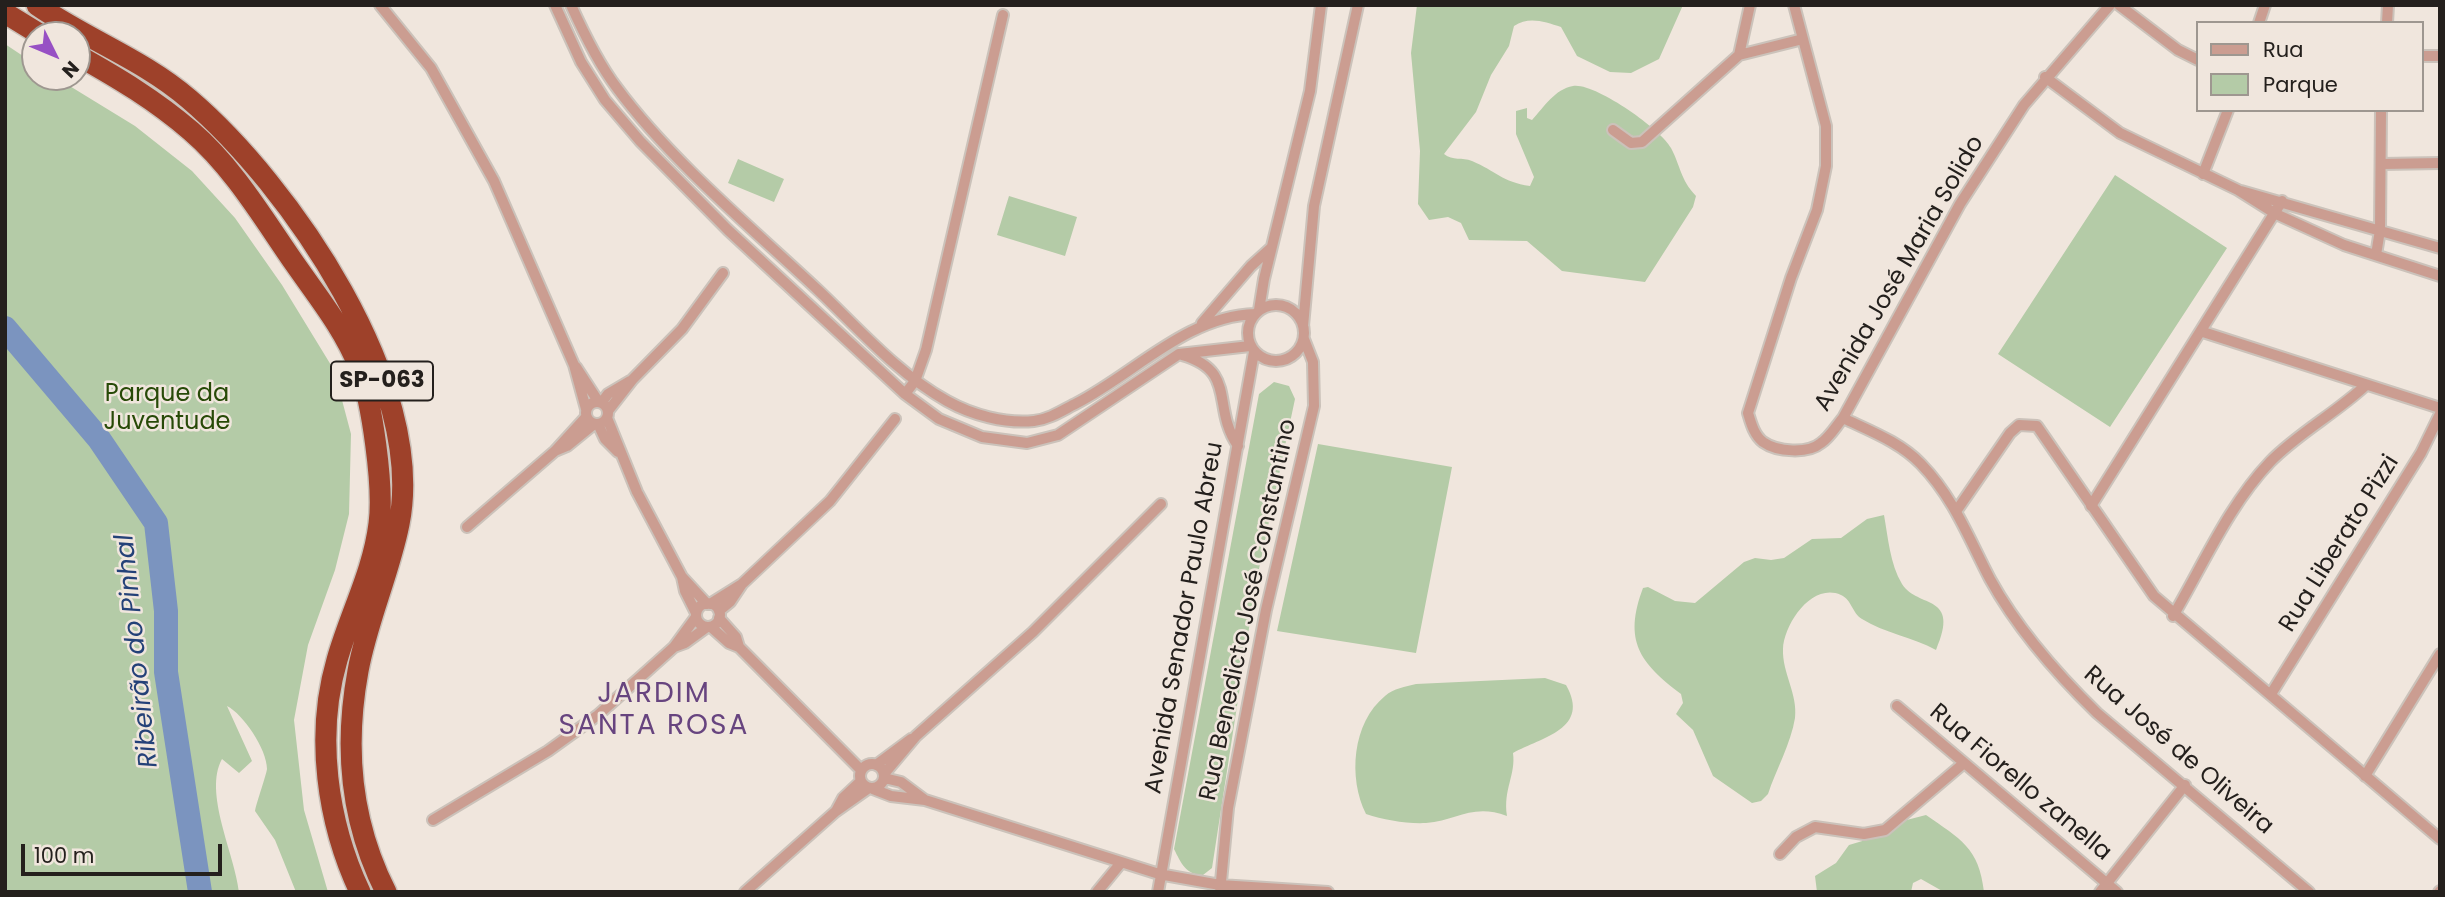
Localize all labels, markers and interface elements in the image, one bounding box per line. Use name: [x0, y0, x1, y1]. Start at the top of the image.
north arrow: [21, 21, 91, 91]
legend: [2196, 21, 2424, 112]
text: Rua: [2263, 35, 2303, 64]
text: N: [56, 55, 85, 84]
text: Parque: [2263, 70, 2338, 99]
street label: Avenida José Maria Solido: [1809, 131, 1991, 417]
road number: SP-063: [331, 362, 433, 400]
park label: Parque da Juventude: [104, 381, 230, 437]
street label: Rua Benedicto José Constantino: [1194, 417, 1304, 803]
street label: Avenida Senador Paulo Abreu: [1140, 440, 1230, 796]
street label: Rua Liberato Pizzi: [2274, 450, 2406, 638]
water label: Ribeirão do Pinhal: [110, 533, 166, 769]
street label: Rua José de Oliveira: [2077, 661, 2279, 841]
district label: JARDIM SANTA ROSA: [560, 678, 748, 744]
street label: Rua Fiorello zanella: [1923, 698, 2117, 868]
scale bar: [24, 830, 226, 874]
text: 100 m: [34, 841, 94, 870]

